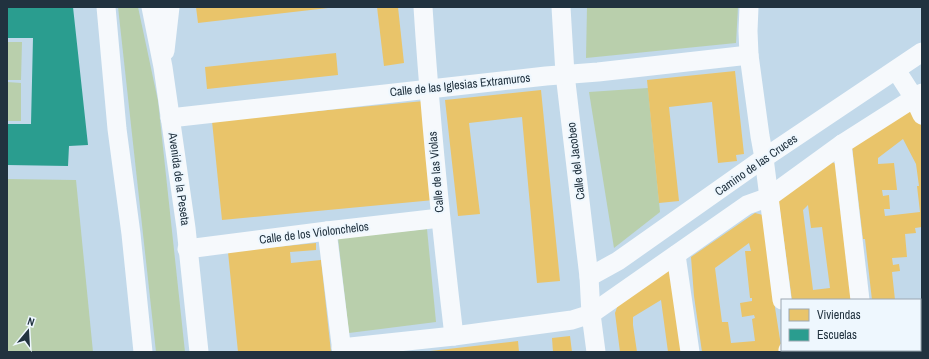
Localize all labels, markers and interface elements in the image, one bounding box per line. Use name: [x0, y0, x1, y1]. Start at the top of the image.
street label: Calle de las Iglesias Extramuros: [389, 70, 531, 100]
street label: Calle del Jacobeo: [563, 121, 589, 201]
street label: Camino de las Cruces: [712, 130, 801, 199]
street label: Avenida de la Peseta: [164, 131, 193, 227]
street label: Calle de las Violas: [424, 131, 448, 213]
street label: Calle de los Violonchelos: [258, 218, 370, 248]
legend: [781, 299, 921, 351]
text: Viviendas: [817, 307, 861, 323]
north arrow: [8, 311, 48, 351]
text: N: [26, 314, 36, 329]
text: Escuelas: [817, 327, 857, 343]

